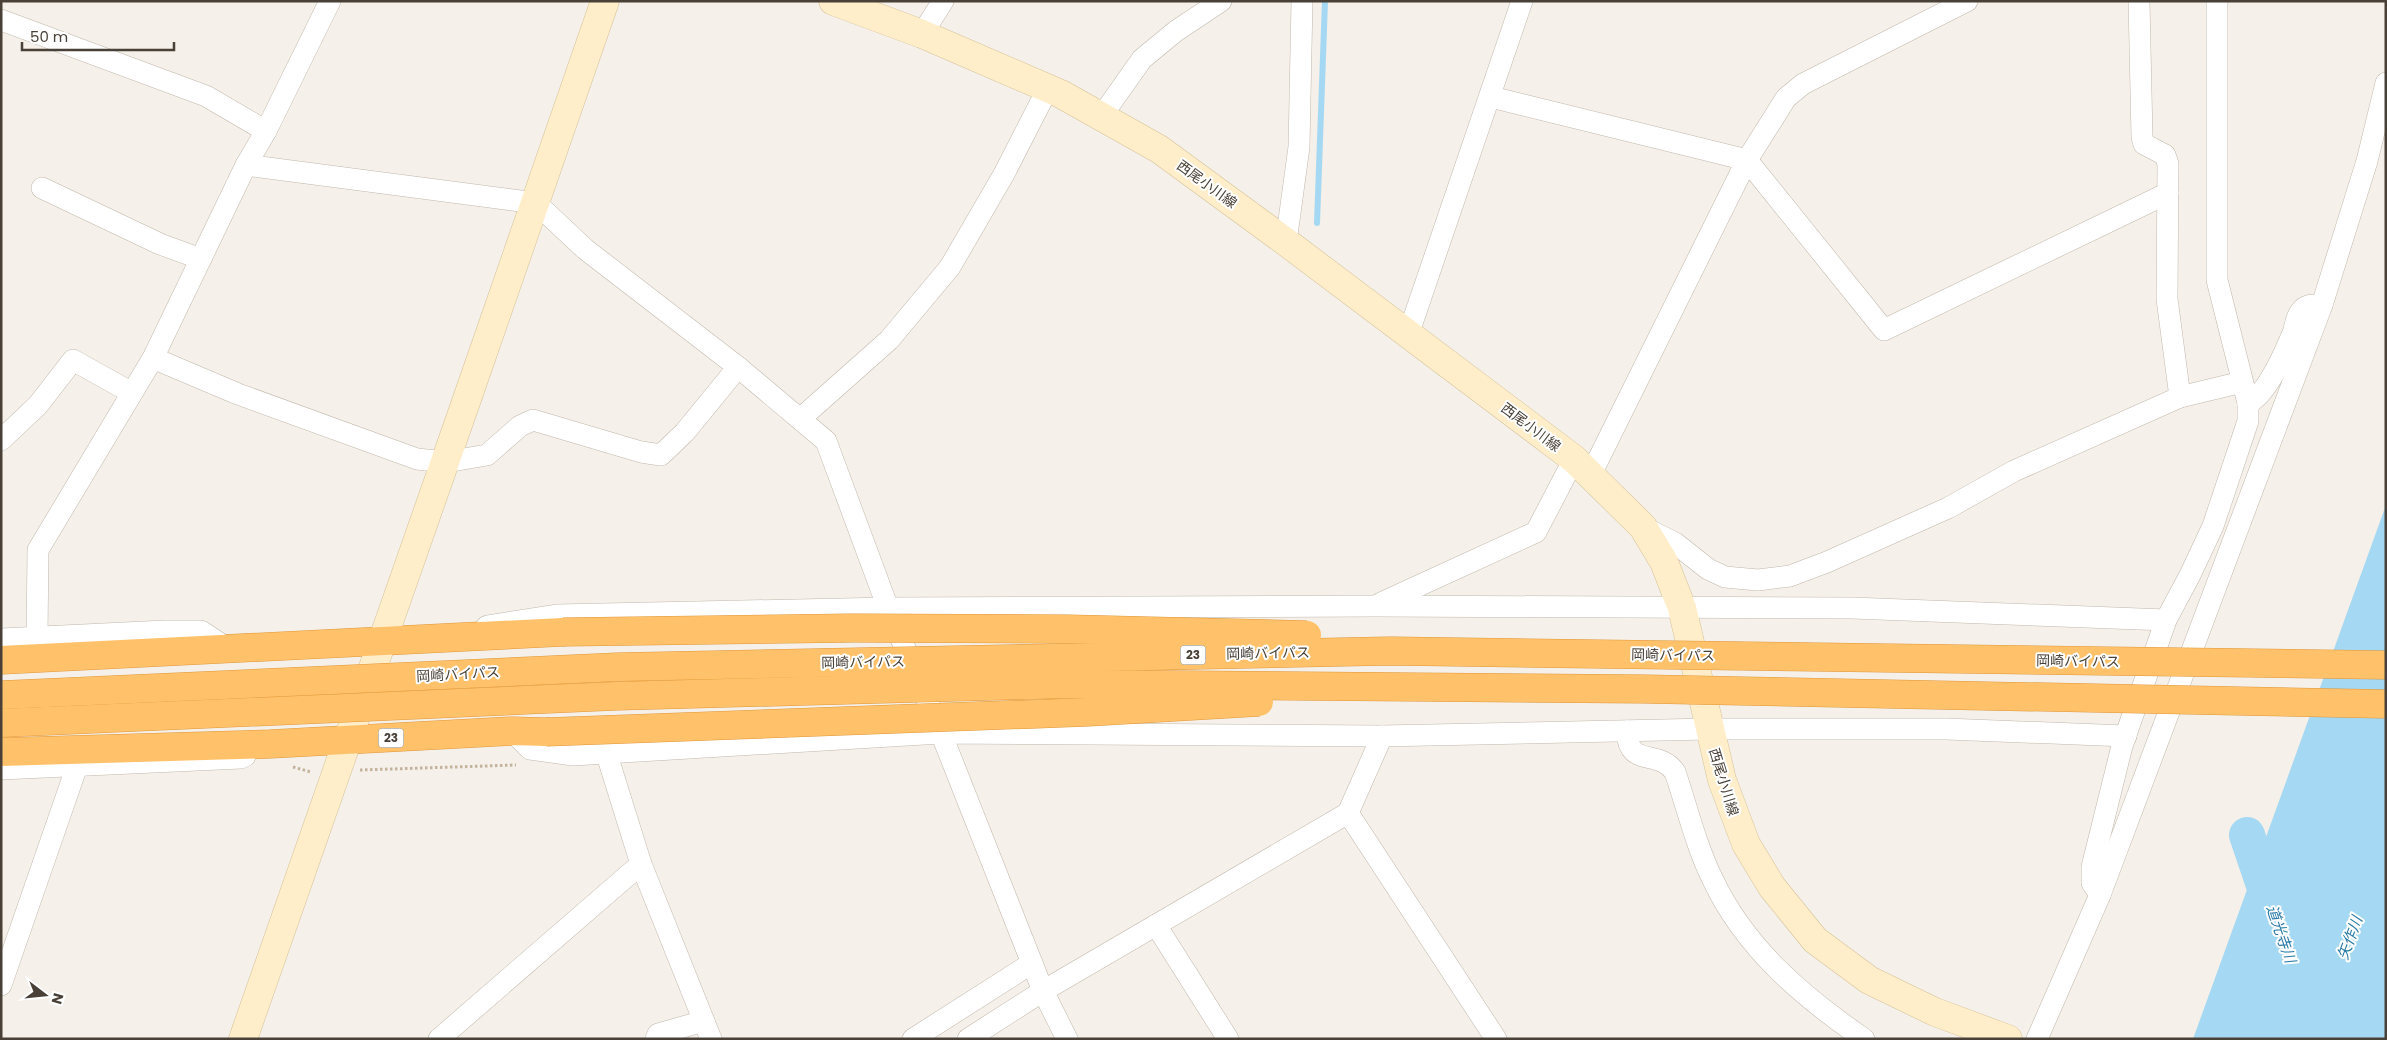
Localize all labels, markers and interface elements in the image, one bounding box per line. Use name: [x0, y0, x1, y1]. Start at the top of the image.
scale bar: [22, 20, 175, 52]
text: 50 m: [30, 26, 68, 47]
street label: 西尾小川線: [1173, 155, 1241, 213]
street label: 西尾小川線: [1497, 398, 1565, 456]
street label: 岡崎バイパス: [1226, 642, 1310, 664]
street label: 岡崎バイパス: [1631, 644, 1715, 666]
road number: 23: [1180, 646, 1206, 664]
street label: 岡崎バイパス: [2036, 650, 2120, 672]
street label: 岡崎バイパス: [821, 651, 905, 673]
street label: 岡崎バイパス: [416, 662, 500, 686]
road number: 23: [378, 728, 404, 748]
street label: 西尾小川線: [1704, 746, 1744, 818]
water label: 道光寺川: [2262, 902, 2302, 968]
water label: 矢作川: [2332, 911, 2368, 963]
north arrow: [20, 970, 70, 1020]
text: N: [46, 991, 69, 1006]

